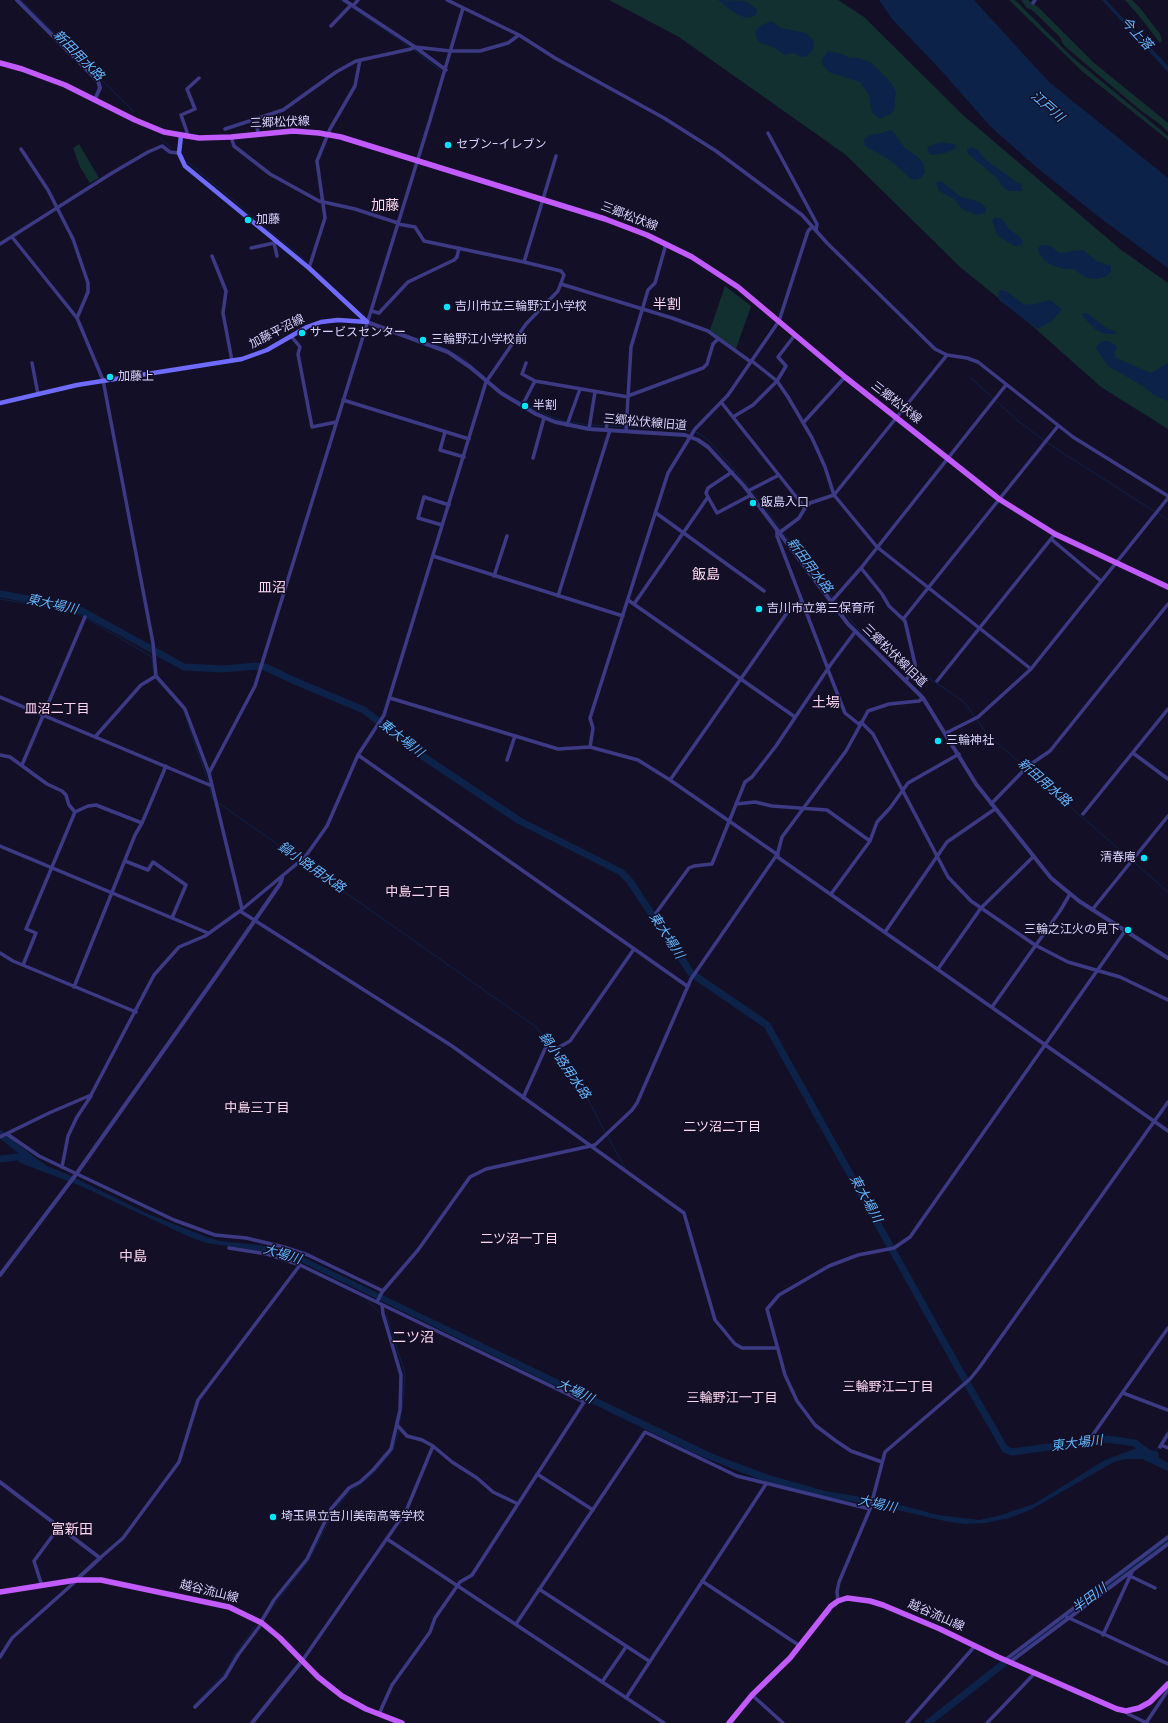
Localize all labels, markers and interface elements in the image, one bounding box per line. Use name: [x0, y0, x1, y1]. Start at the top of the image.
water label: 今上落: [1117, 14, 1155, 54]
water label: 新田用水路: [50, 28, 106, 84]
water label: 江戸川: [1027, 88, 1067, 126]
street label: 三郷松伏線: [250, 115, 310, 131]
place label: セブン-イレブン: [456, 138, 547, 152]
marker: セブン-イレブン: [443, 140, 453, 150]
district label: 加藤: [371, 198, 399, 214]
street label: 三郷松伏線: [598, 200, 660, 234]
place label: 加藤: [256, 213, 280, 227]
marker: 加藤: [243, 215, 253, 225]
district label: 半割: [653, 297, 681, 313]
place label: 吉川市立三輪野江小学校: [455, 300, 587, 314]
marker: 吉川市立三輪野江小学校: [442, 302, 452, 312]
street label: 加藤平沼線: [247, 312, 307, 352]
place label: サービスセンター: [310, 326, 406, 340]
marker: サービスセンター: [297, 328, 307, 338]
place label: 三輪野江小学校前: [431, 333, 527, 347]
marker: 三輪野江小学校前: [418, 335, 428, 345]
place label: 加藤上: [118, 370, 154, 384]
marker: 加藤上: [105, 372, 115, 382]
street label: 三郷松伏線: [868, 379, 924, 427]
place label: 半割: [533, 399, 557, 413]
marker: 半割: [520, 401, 530, 411]
street label: 三郷松伏線旧道: [603, 412, 687, 434]
place label: 飯島入口: [761, 496, 809, 510]
marker: 飯島入口: [748, 498, 758, 508]
water label: 新田用水路: [783, 535, 835, 597]
district label: 飯島: [692, 567, 720, 583]
district label: 皿沼: [258, 580, 286, 596]
water label: 東大場川: [25, 592, 79, 618]
place label: 吉川市立第三保育所: [767, 602, 875, 616]
marker: 吉川市立第三保育所: [754, 604, 764, 614]
street label: 三郷松伏線旧道: [859, 622, 929, 690]
district label: 土場: [812, 695, 840, 711]
district label: 皿沼二丁目: [25, 702, 89, 718]
water label: 東大場川: [376, 717, 426, 761]
place label: 三輪神社: [946, 734, 994, 748]
marker: 三輪神社: [933, 736, 943, 746]
water label: 新田用水路: [1014, 756, 1074, 810]
water label: 鍋小路用水路: [275, 839, 347, 897]
place label: 清春庵: [1100, 851, 1136, 865]
marker: 清春庵: [1139, 853, 1149, 863]
district label: 中島二丁目: [386, 885, 450, 901]
water label: 東大場川: [645, 910, 687, 962]
place label: 三輪之江火の見下: [1024, 923, 1120, 937]
marker: 三輪之江火の見下: [1123, 925, 1133, 935]
water label: 鍋小路用水路: [535, 1030, 593, 1102]
district label: 中島三丁目: [225, 1101, 289, 1117]
district label: 二ツ沼二丁目: [683, 1120, 761, 1136]
water label: 東大場川: [846, 1172, 884, 1226]
district label: 二ツ沼一丁目: [480, 1232, 558, 1248]
water label: 大場川: [261, 1242, 303, 1268]
district label: 中島: [119, 1249, 147, 1265]
district label: 二ツ沼: [392, 1330, 434, 1346]
water label: 大場川: [554, 1376, 596, 1408]
district label: 三輪野江二丁目: [843, 1380, 933, 1396]
district label: 三輪野江一丁目: [687, 1391, 777, 1407]
water label: 東大場川: [1050, 1433, 1104, 1455]
water label: 大場川: [856, 1493, 898, 1517]
place label: 埼玉県立吉川美南高等学校: [281, 1510, 425, 1524]
marker: 埼玉県立吉川美南高等学校: [268, 1512, 278, 1522]
district label: 富新田: [51, 1522, 93, 1538]
street label: 越谷流山線: [178, 1578, 240, 1606]
water label: 半田川: [1070, 1581, 1110, 1617]
street label: 越谷流山線: [906, 1597, 966, 1635]

